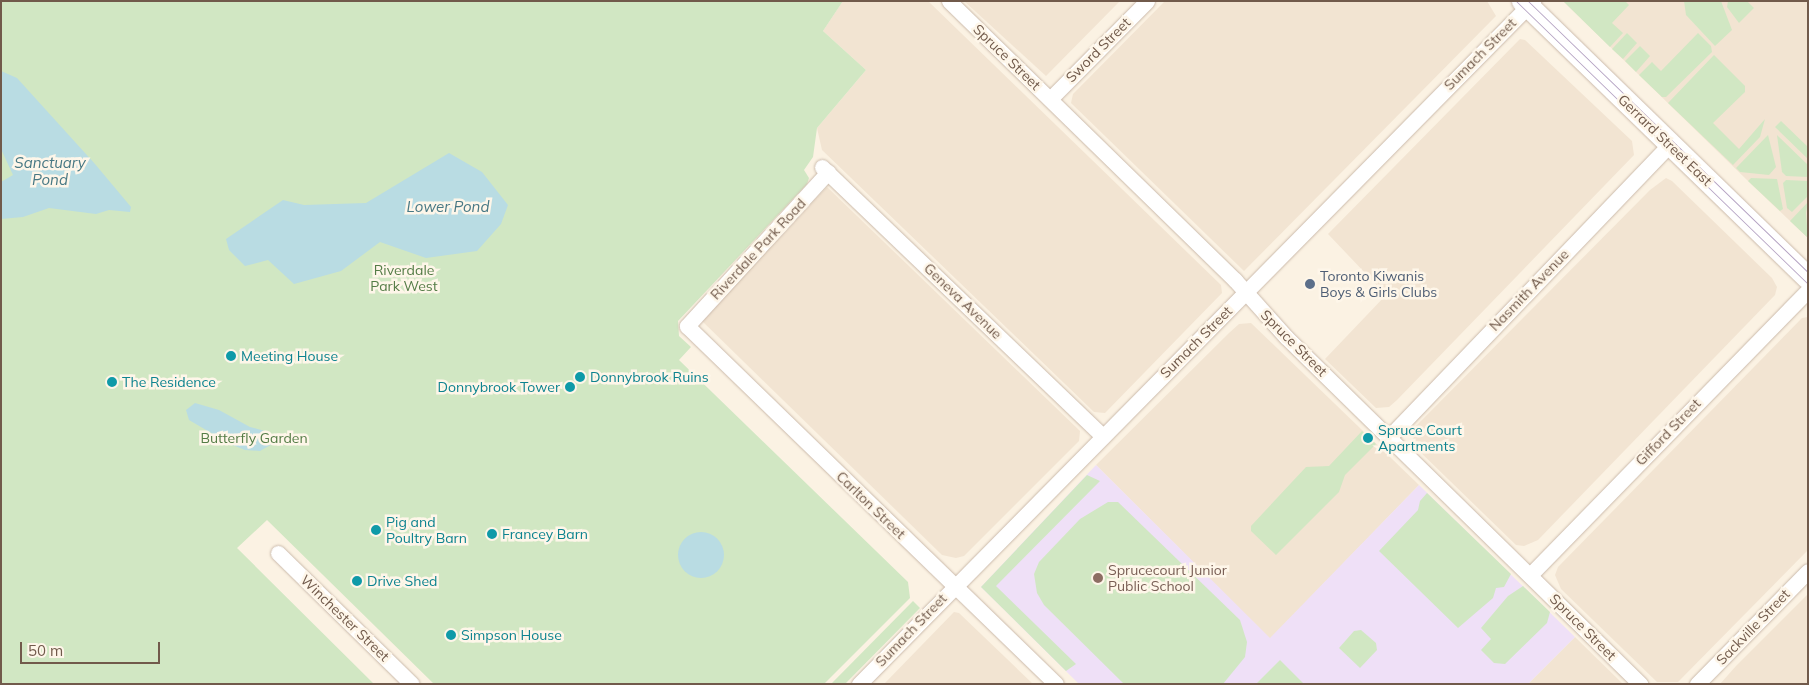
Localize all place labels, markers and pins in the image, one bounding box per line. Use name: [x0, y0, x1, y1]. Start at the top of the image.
place label: Toronto Kiwanis Boys & Girls Clubs: [1320, 268, 1437, 300]
marker: Toronto Kiwanis Boys & Girls Clubs: [1304, 278, 1316, 290]
place label: Meeting House: [241, 348, 338, 364]
marker: Meeting House: [225, 350, 237, 362]
place label: Donnybrook Ruins: [590, 369, 709, 385]
marker: Donnybrook Ruins: [574, 371, 586, 383]
place label: The Residence: [122, 374, 216, 390]
marker: The Residence: [106, 376, 118, 388]
place label: Donnybrook Tower: [437, 379, 560, 395]
marker: Donnybrook Tower: [564, 381, 576, 393]
place label: Spruce Court Apartments: [1378, 422, 1462, 454]
marker: Spruce Court Apartments: [1362, 432, 1374, 444]
place label: Pig and Poultry Barn: [386, 514, 467, 546]
marker: Pig and Poultry Barn: [370, 524, 382, 536]
place label: Francey Barn: [502, 526, 588, 542]
marker: Francey Barn: [486, 528, 498, 540]
place label: Sprucecourt Junior Public School: [1108, 562, 1227, 594]
marker: Sprucecourt Junior Public School: [1092, 572, 1104, 584]
place label: Drive Shed: [367, 573, 437, 589]
marker: Drive Shed: [351, 575, 363, 587]
place label: Simpson House: [461, 627, 562, 643]
marker: Simpson House: [445, 629, 457, 641]

